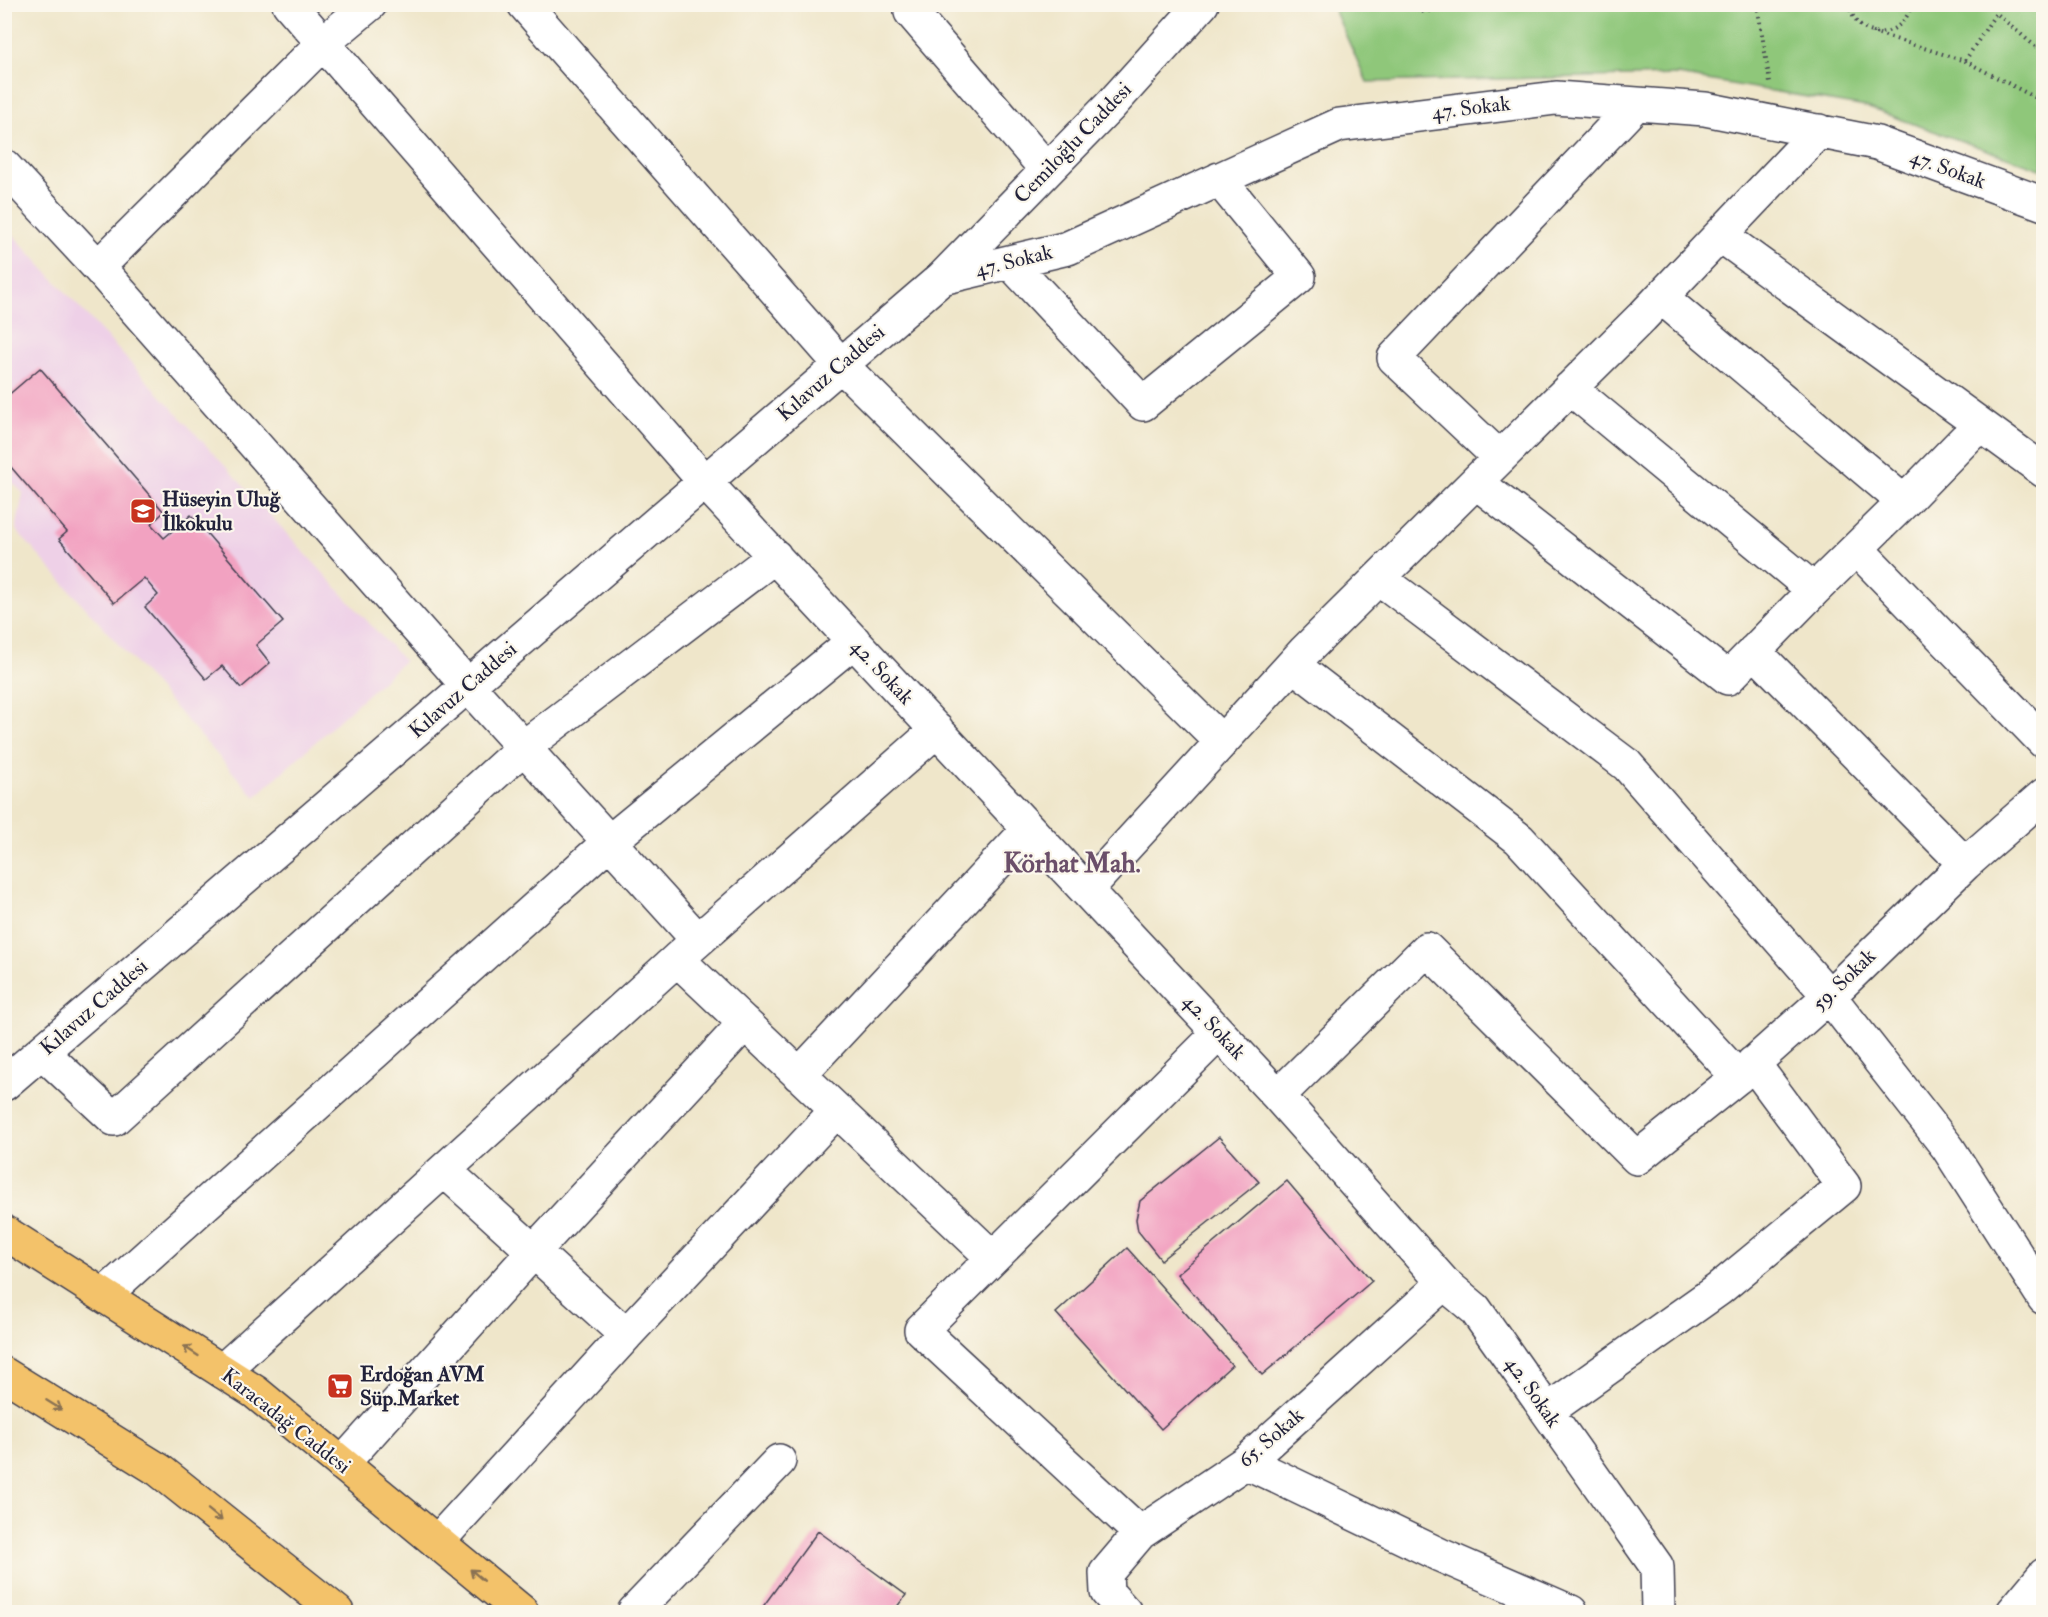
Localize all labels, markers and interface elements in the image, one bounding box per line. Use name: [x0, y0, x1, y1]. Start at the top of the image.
street label: Cemiloğlu Caddesi: [1008, 76, 1138, 209]
street label: 47. Sokak: [1430, 90, 1512, 126]
street label: 47. Sokak: [1906, 143, 1990, 195]
street label: 47. Sokak: [973, 238, 1055, 284]
street label: Kılavuz Caddesi: [771, 318, 891, 427]
place label: Hüseyin Uluğ İlkokulu: [162, 486, 281, 537]
school or university icon: Hüseyin Uluğ İlkokulu: [128, 496, 158, 526]
street label: 42. Sokak: [845, 633, 919, 711]
street label: Kılavuz Caddesi: [403, 635, 523, 744]
district label: Körhat Mah.: [1003, 847, 1141, 880]
street label: 59. Sokak: [1806, 943, 1882, 1017]
street label: Kılavuz Caddesi: [34, 952, 154, 1061]
street label: 42. Sokak: [1177, 988, 1251, 1066]
one-way arrow: [183, 1345, 200, 1358]
street label: 42. Sokak: [1499, 1351, 1567, 1433]
place label: Erdoğan AVM Süp.Market: [360, 1361, 485, 1412]
street label: Karacadağ Caddesi: [216, 1362, 356, 1480]
supermarket icon: Erdoğan AVM Süp.Market: [325, 1371, 355, 1401]
one-way arrow: [45, 1400, 62, 1412]
street label: 65. Sokak: [1233, 1402, 1309, 1474]
one-way arrow: [207, 1508, 223, 1521]
one-way arrow: [469, 1569, 485, 1582]

